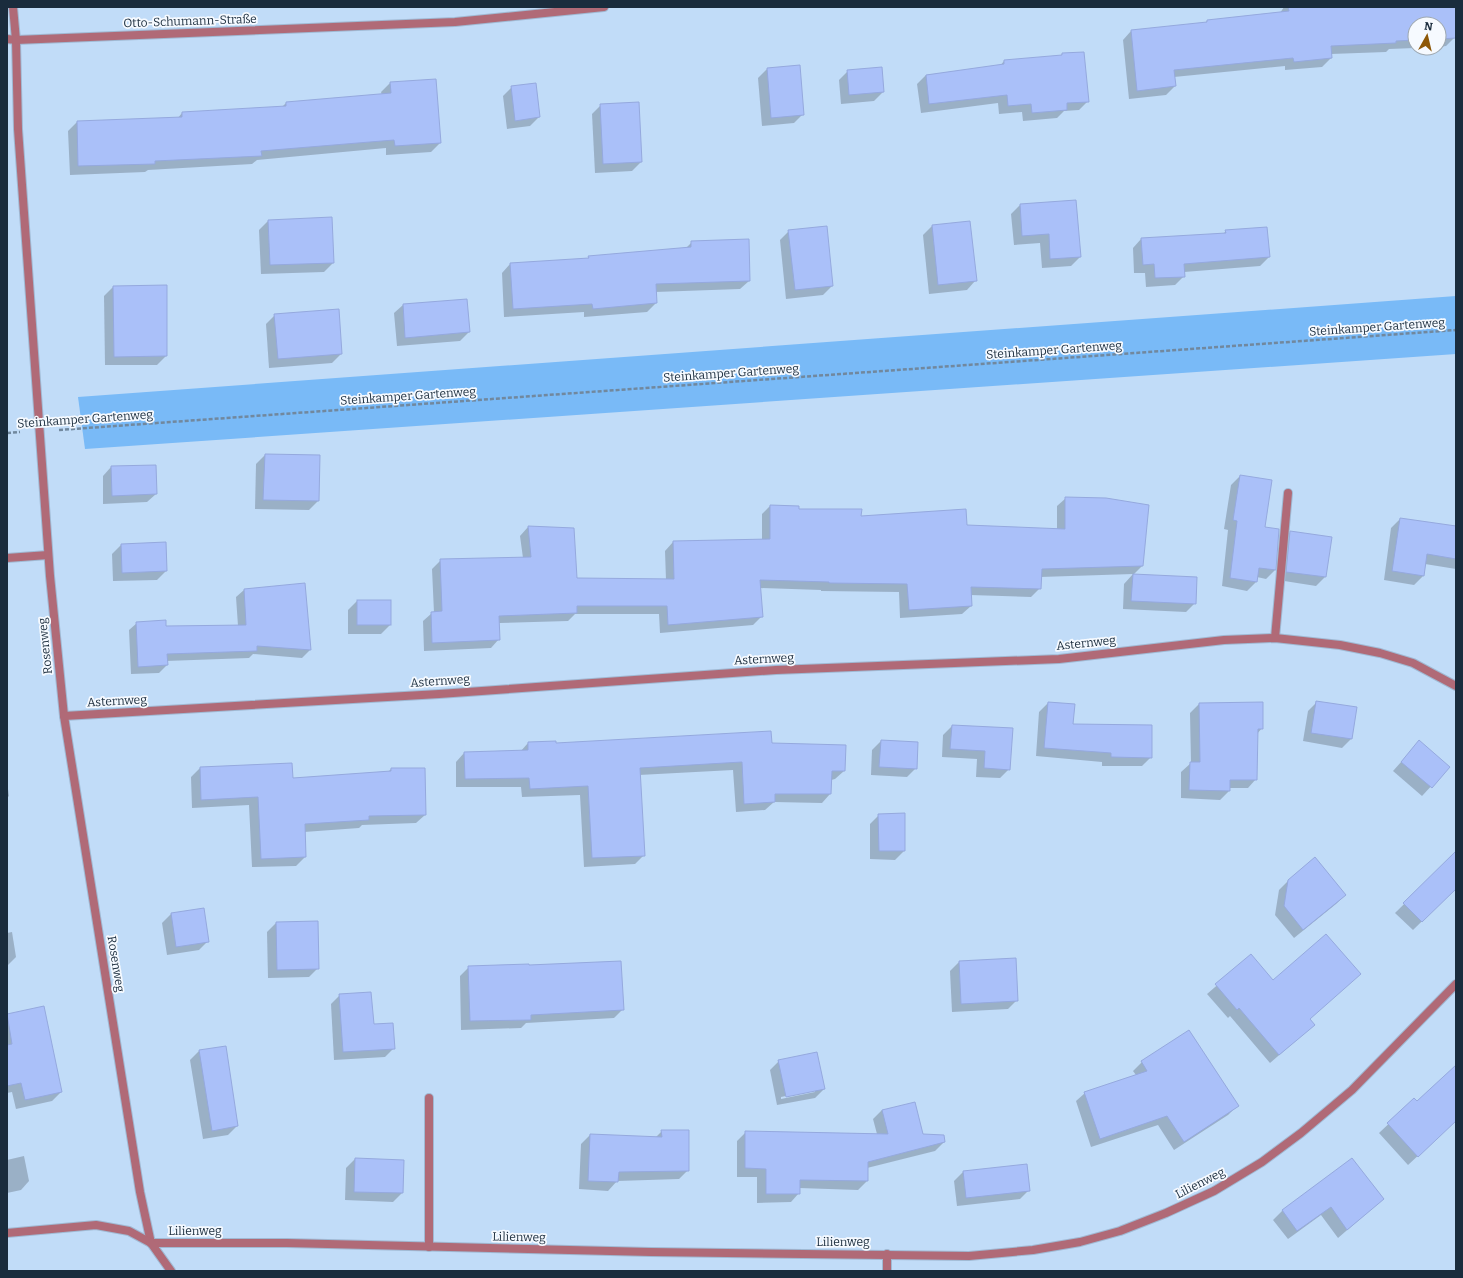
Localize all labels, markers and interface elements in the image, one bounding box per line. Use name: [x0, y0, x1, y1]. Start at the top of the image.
street label: Otto-Schumann-Straße: [123, 12, 257, 30]
north arrow: [1407, 16, 1447, 56]
text: N: [1423, 20, 1434, 34]
street label: Steinkamper Gartenweg: [1309, 315, 1446, 339]
street label: Steinkamper Gartenweg: [986, 338, 1123, 362]
street label: Steinkamper Gartenweg: [663, 361, 800, 385]
street label: Steinkamper Gartenweg: [340, 384, 477, 408]
street label: Steinkamper Gartenweg: [17, 407, 154, 431]
street label: Rosenweg: [35, 617, 55, 675]
street label: Asternweg: [1055, 633, 1117, 653]
street label: Asternweg: [734, 650, 795, 668]
street label: Asternweg: [410, 672, 471, 690]
street label: Asternweg: [87, 692, 148, 710]
street label: Rosenweg: [105, 935, 127, 993]
street label: Lilienweg: [1173, 1164, 1227, 1201]
street label: Lilienweg: [168, 1224, 222, 1238]
street label: Lilienweg: [492, 1230, 546, 1244]
street label: Lilienweg: [816, 1235, 870, 1249]

